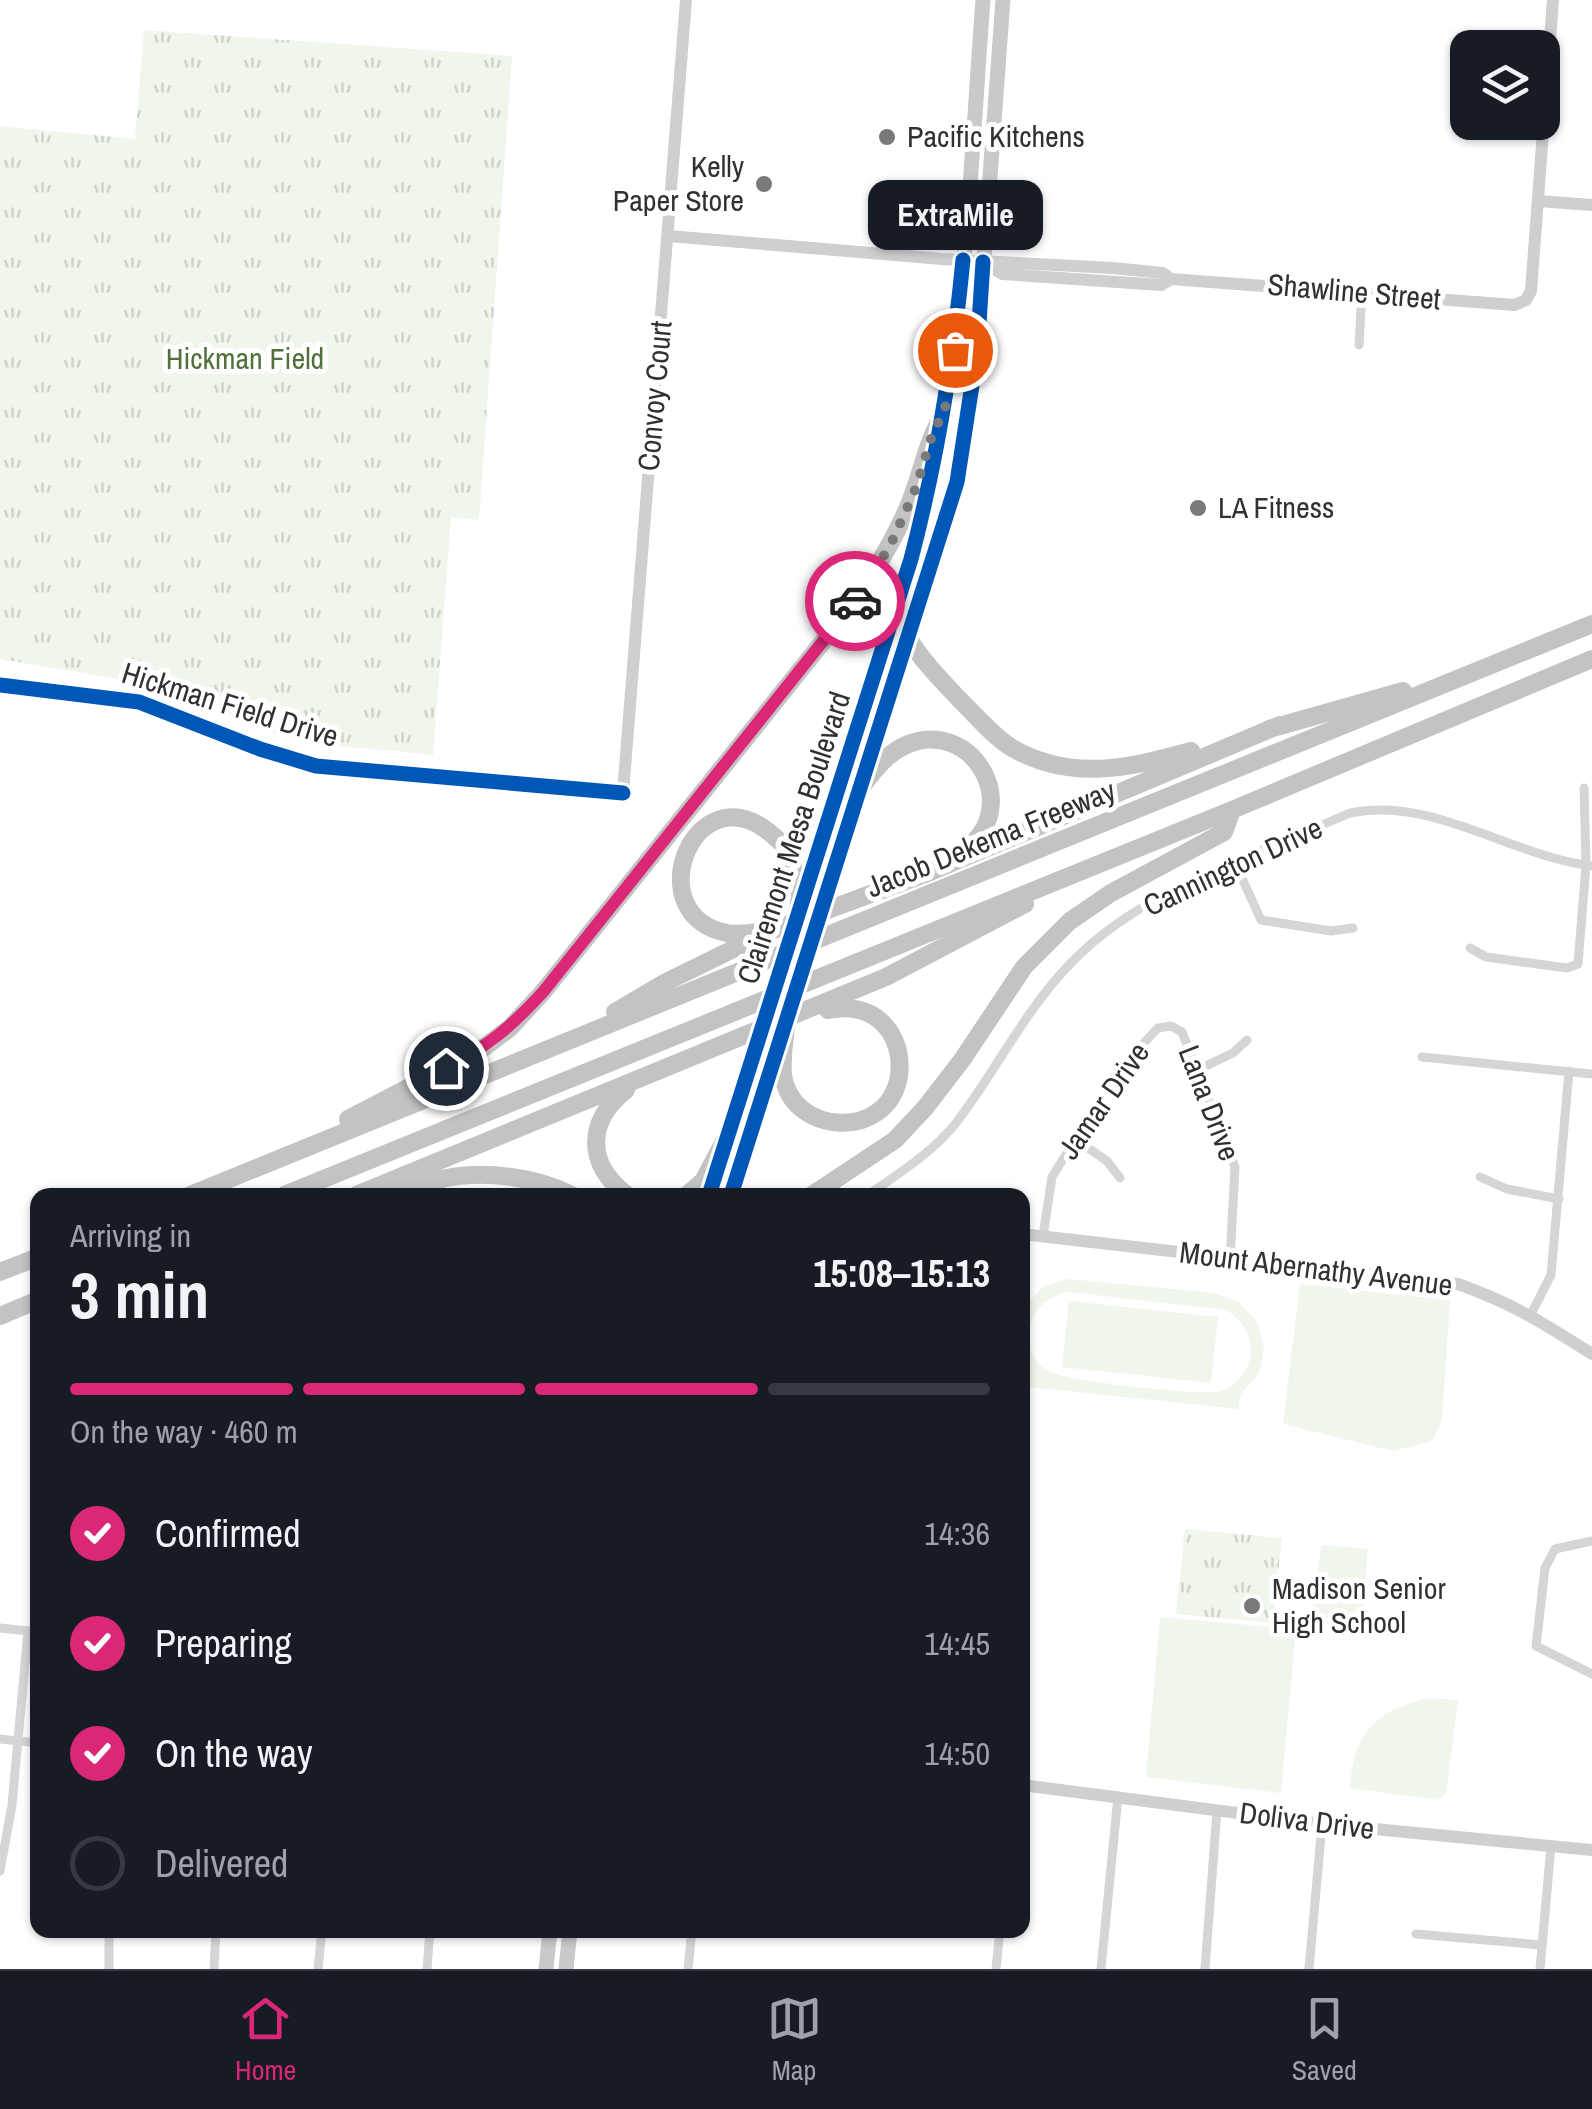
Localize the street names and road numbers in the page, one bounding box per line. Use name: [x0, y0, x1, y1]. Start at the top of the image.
street label: Shawline Street: [1266, 264, 1442, 319]
street label: Convoy Court: [628, 319, 680, 473]
street label: Hickman Field Drive: [117, 652, 343, 756]
street label: Clairemont Mesa Boulevard: [727, 687, 859, 989]
street label: Jacob Dekema Freeway: [860, 770, 1122, 906]
street label: Cannington Drive: [1137, 807, 1328, 925]
street label: Jamar Drive: [1048, 1034, 1158, 1167]
street label: Lana Drive: [1170, 1039, 1250, 1166]
street label: Mount Abernathy Avenue: [1177, 1231, 1455, 1305]
street label: Doliva Drive: [1238, 1792, 1377, 1848]

